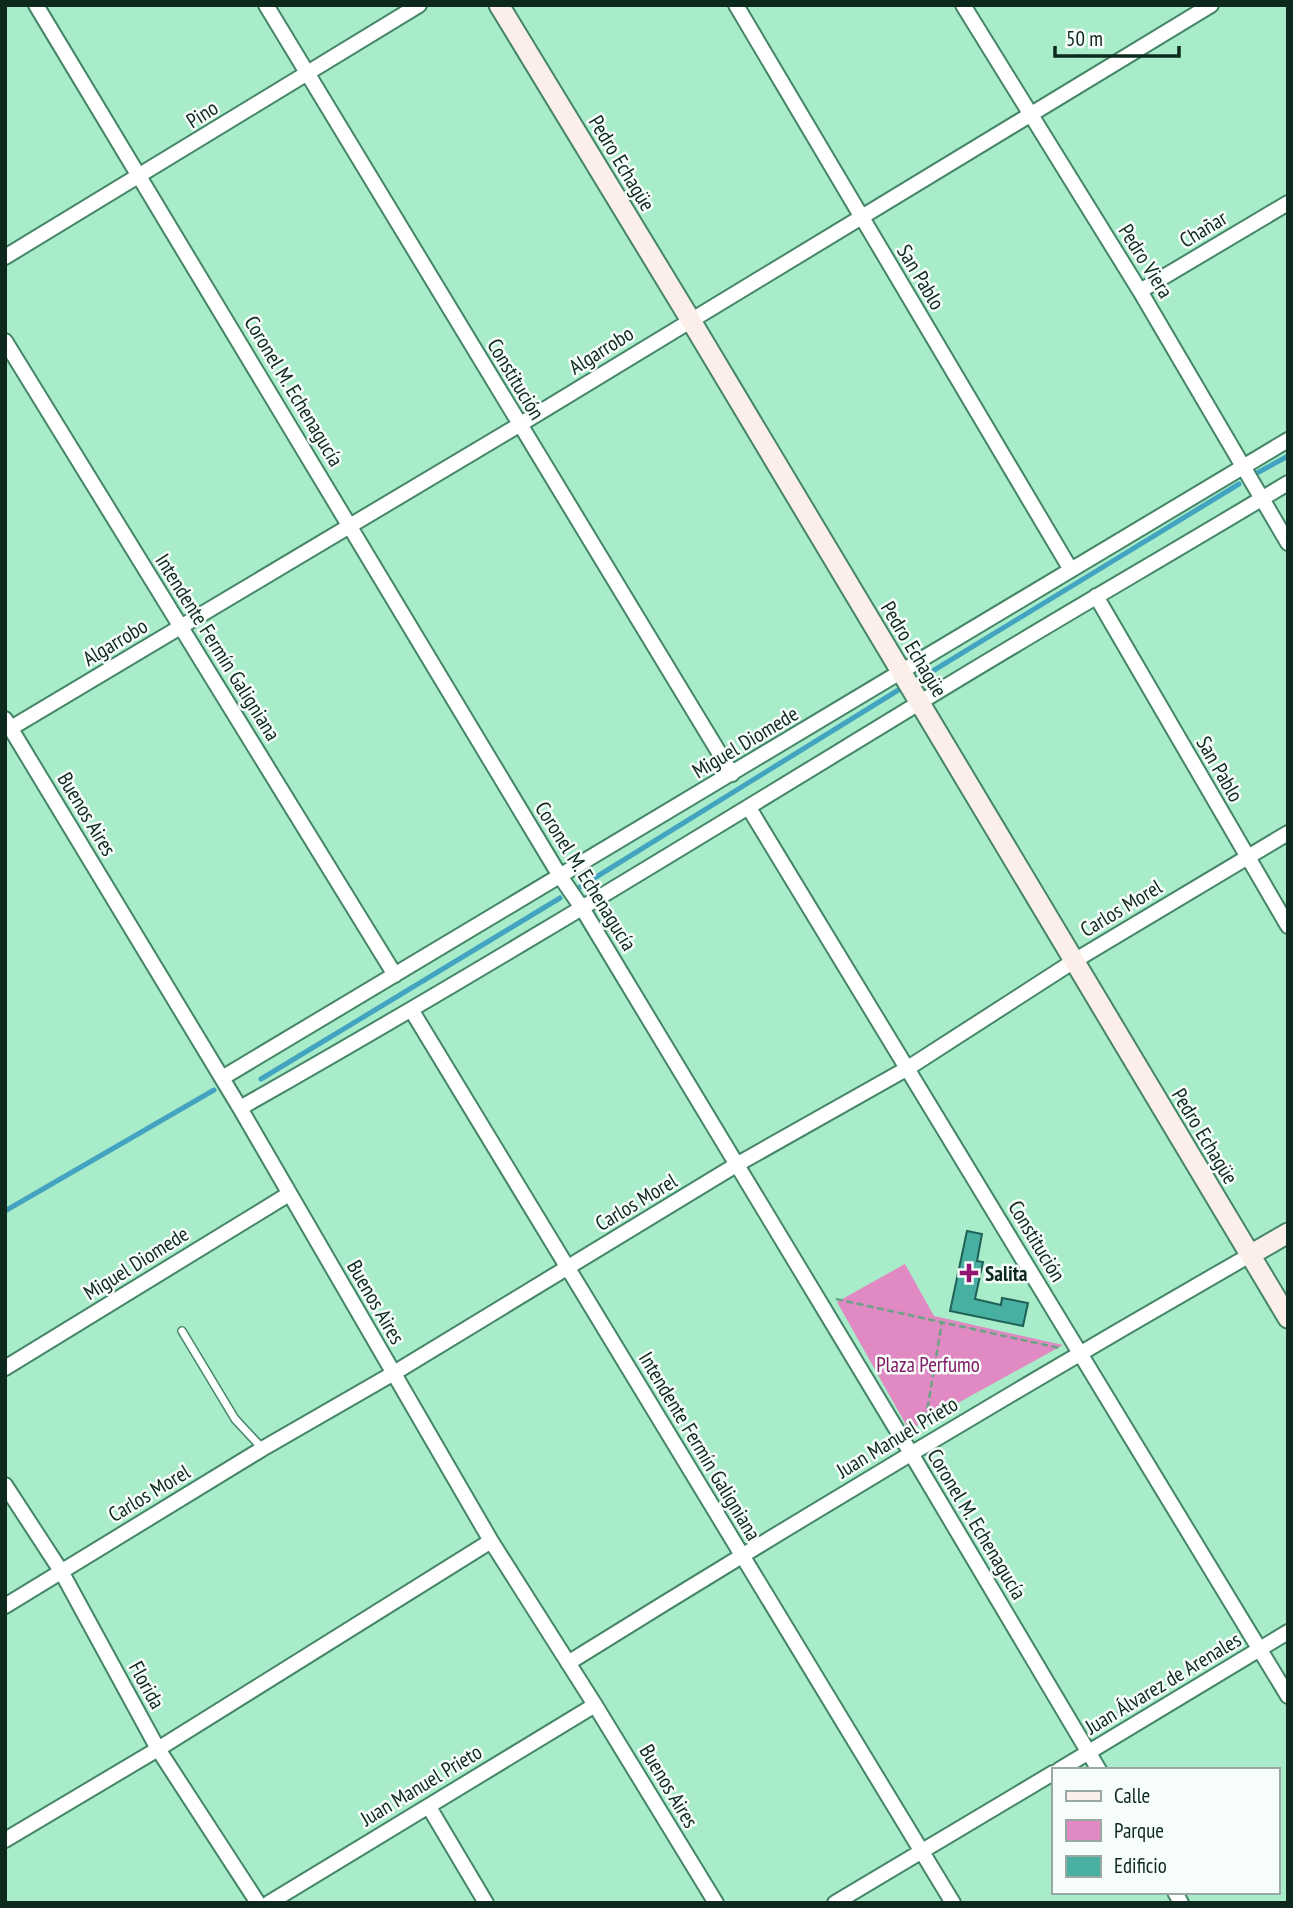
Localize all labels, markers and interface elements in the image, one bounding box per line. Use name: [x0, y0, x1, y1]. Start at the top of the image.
scale bar: [1055, 14, 1179, 58]
text: 50 m: [1066, 25, 1103, 52]
street label: Pino: [181, 94, 223, 134]
street label: Pedro Echagüe: [583, 110, 661, 216]
street label: Chañar: [1174, 204, 1232, 254]
street label: Pedro Viera: [1113, 219, 1179, 303]
street label: San Pablo: [891, 239, 951, 315]
street label: Coronel M. Echenagucía: [238, 311, 350, 471]
street label: Algarrobo: [564, 320, 638, 380]
street label: Constitución: [481, 333, 551, 425]
street label: Intendente Fermín Galigniana: [149, 549, 287, 745]
street label: Pedro Echagüe: [875, 596, 953, 702]
street label: Algarrobo: [78, 612, 152, 672]
street label: Miguel Diomede: [687, 700, 803, 784]
street label: San Pablo: [1190, 731, 1250, 807]
street label: Buenos Aires: [51, 767, 123, 861]
street label: Coronel M. Echenagucía: [529, 796, 643, 956]
street label: Carlos Morel: [1075, 873, 1167, 943]
street label: Pedro Echagüe: [1166, 1083, 1244, 1189]
street label: Carlos Morel: [590, 1167, 682, 1237]
street label: Constitución: [1002, 1195, 1072, 1287]
street label: Miguel Diomede: [78, 1220, 194, 1306]
street label: Buenos Aires: [341, 1255, 411, 1349]
place label: Salita: [985, 1260, 1028, 1287]
marker: Salita: [959, 1263, 979, 1283]
street label: Intendente Fermín Galigniana: [633, 1347, 767, 1545]
park label: Plaza Perfumo: [876, 1351, 980, 1378]
street label: Juan Manuel Prieto: [830, 1390, 963, 1484]
street label: Coronel M. Echenagucía: [921, 1444, 1033, 1604]
street label: Carlos Morel: [103, 1458, 195, 1528]
street label: Juan Álvarez de Arenales: [1079, 1626, 1246, 1741]
street label: Florida: [123, 1656, 171, 1714]
street label: Juan Manuel Prieto: [354, 1738, 487, 1832]
street label: Buenos Aires: [633, 1739, 705, 1833]
legend: [1052, 1768, 1279, 1894]
text: Calle: [1114, 1782, 1150, 1809]
text: Parque: [1114, 1817, 1164, 1844]
text: Edificio: [1114, 1852, 1167, 1879]

